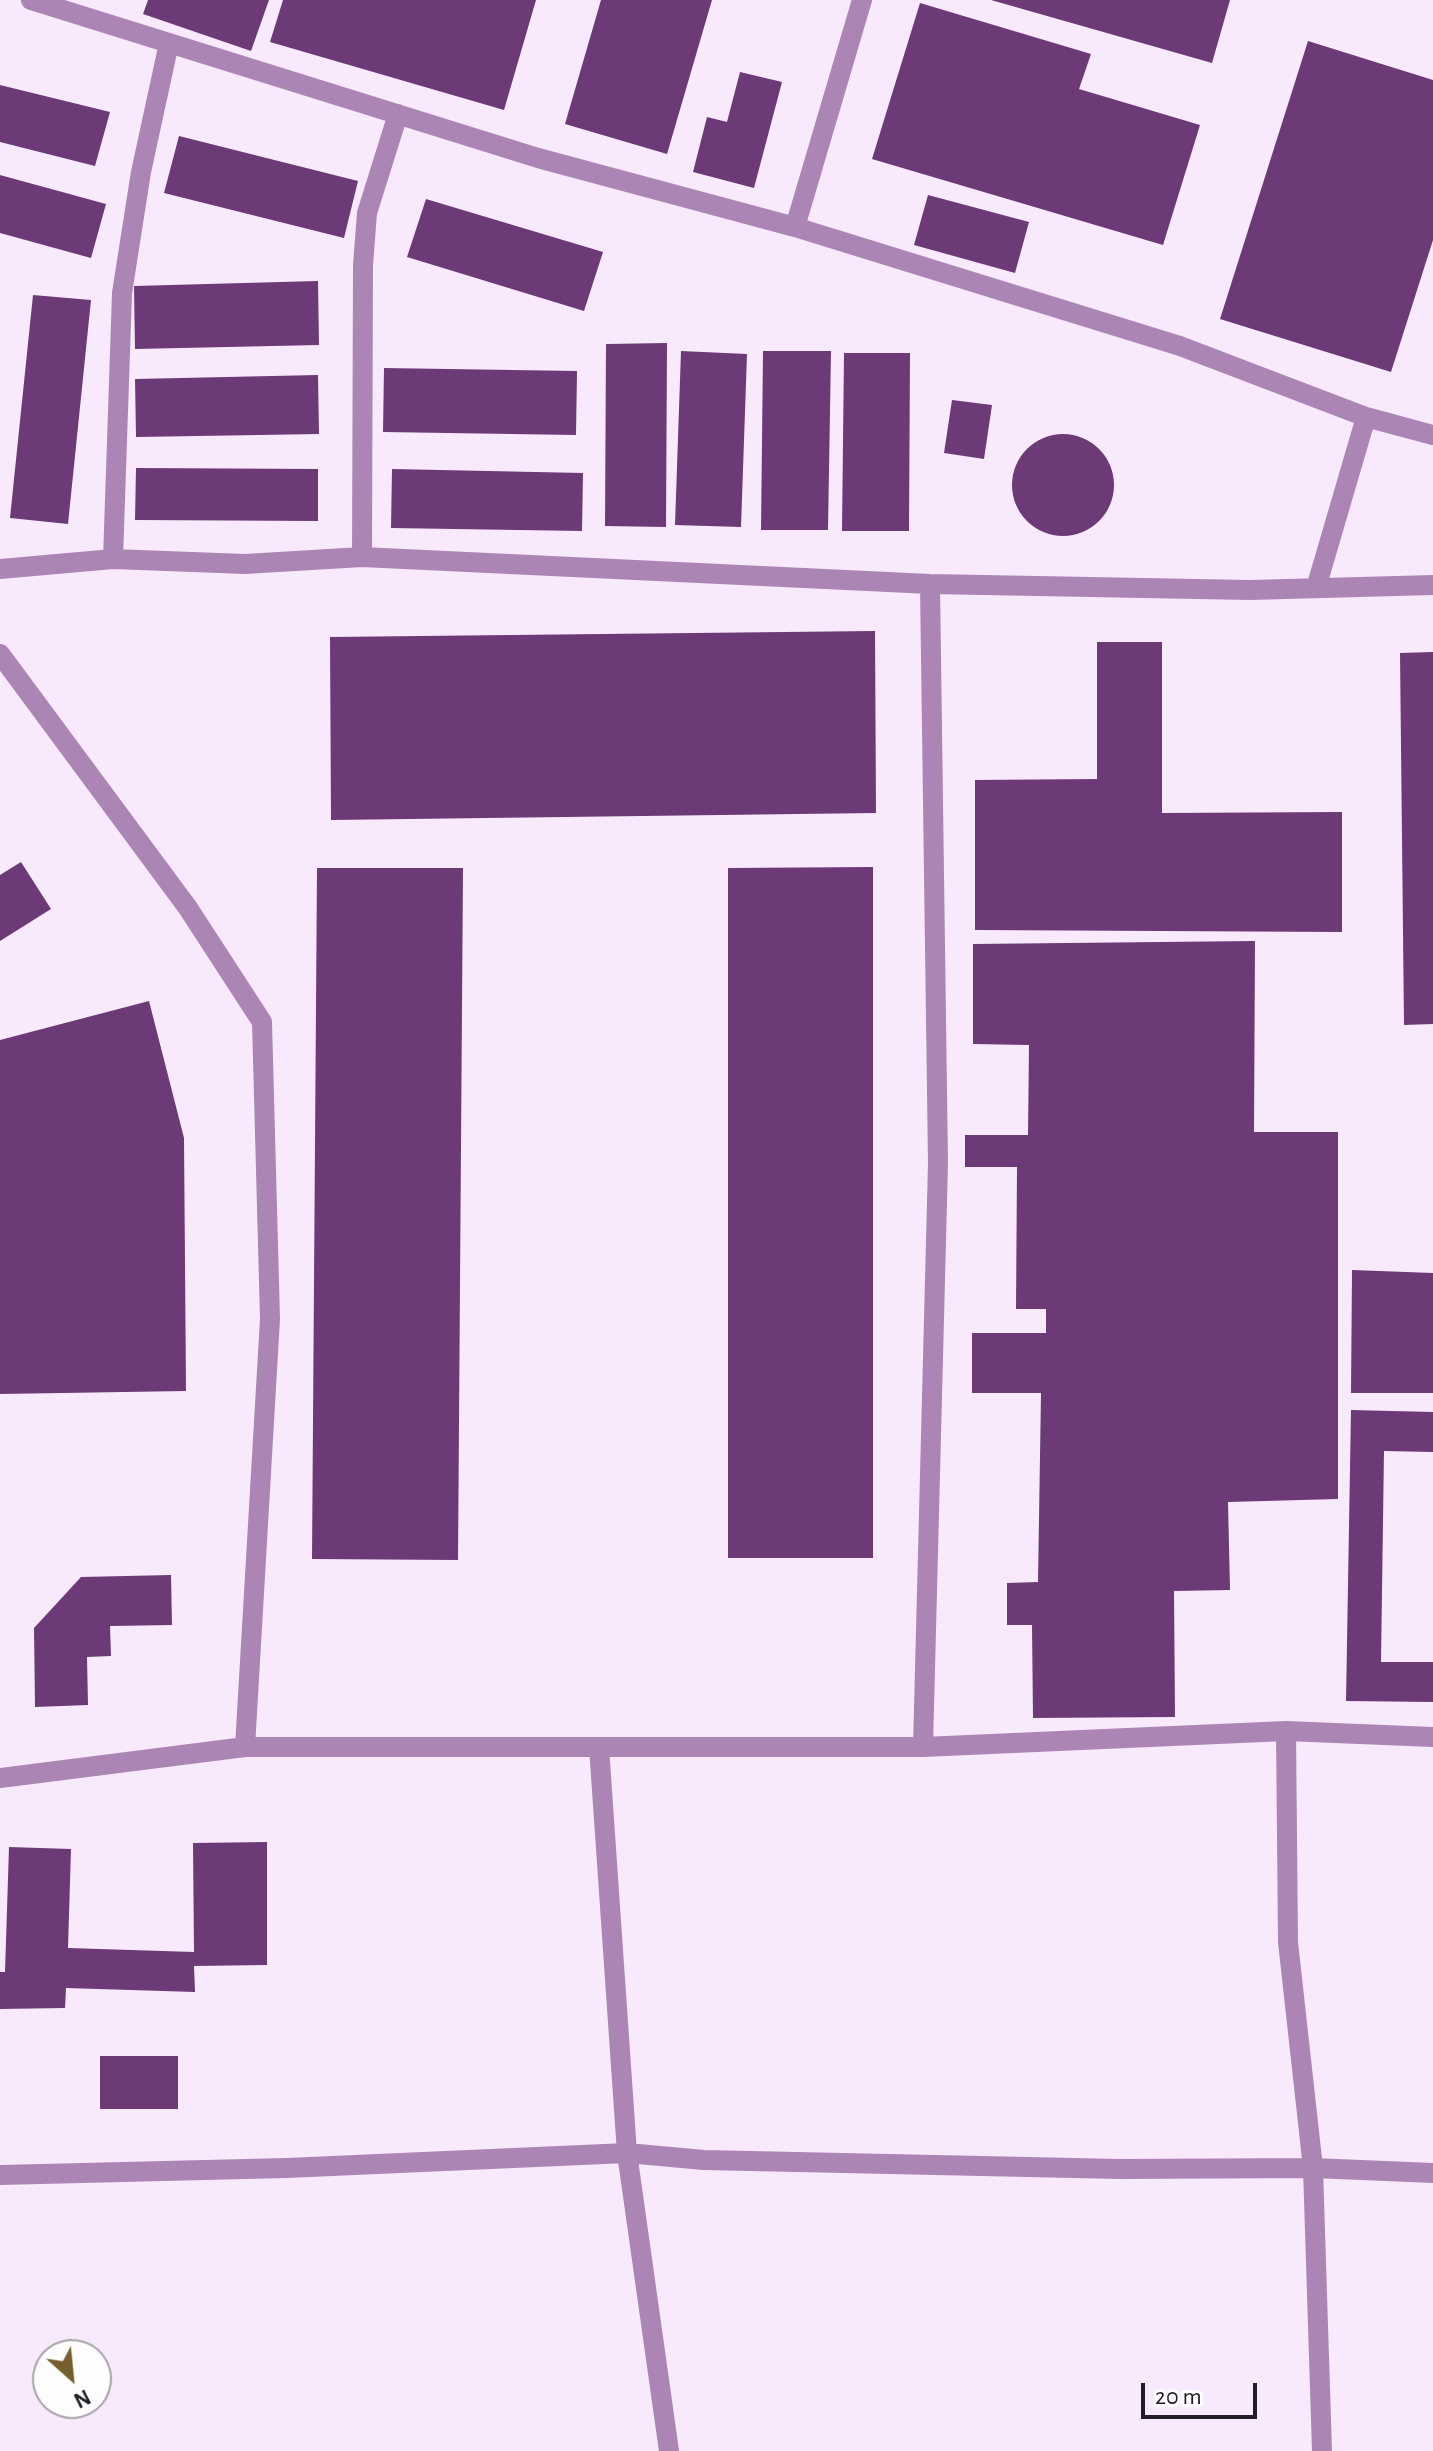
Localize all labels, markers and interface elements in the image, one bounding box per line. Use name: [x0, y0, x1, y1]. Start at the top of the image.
north arrow: [32, 2339, 112, 2419]
scale bar: [1145, 2367, 1261, 2417]
text: N: [70, 2385, 94, 2412]
text: 20 m: [1155, 2385, 1202, 2409]

